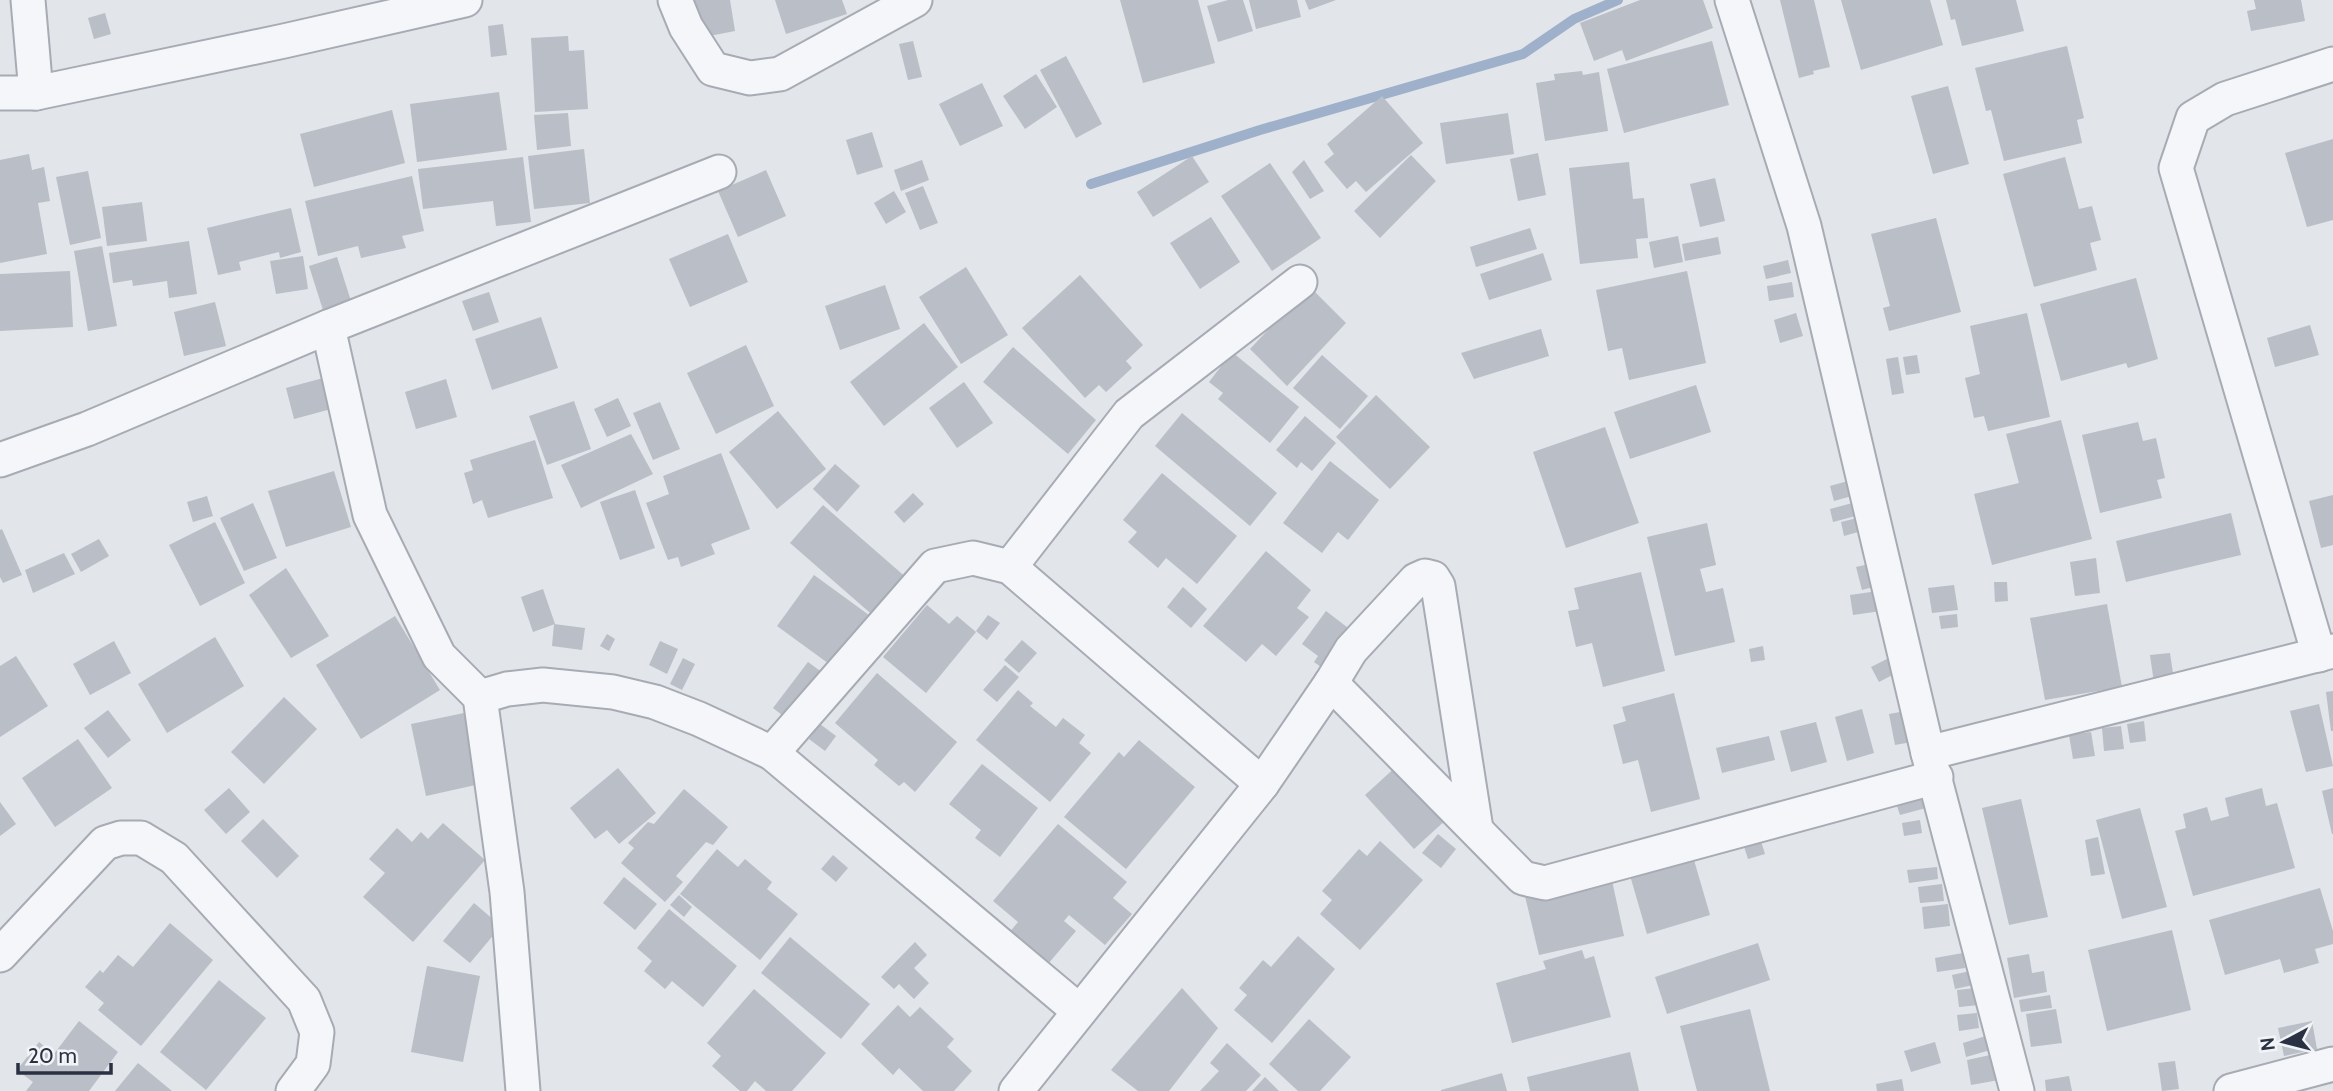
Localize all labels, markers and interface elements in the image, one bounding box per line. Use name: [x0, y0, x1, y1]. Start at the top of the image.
north arrow: [2249, 1007, 2319, 1077]
scale bar: [18, 1032, 110, 1076]
text: N: [2255, 1036, 2280, 1052]
text: 20 m: [28, 1043, 77, 1068]

